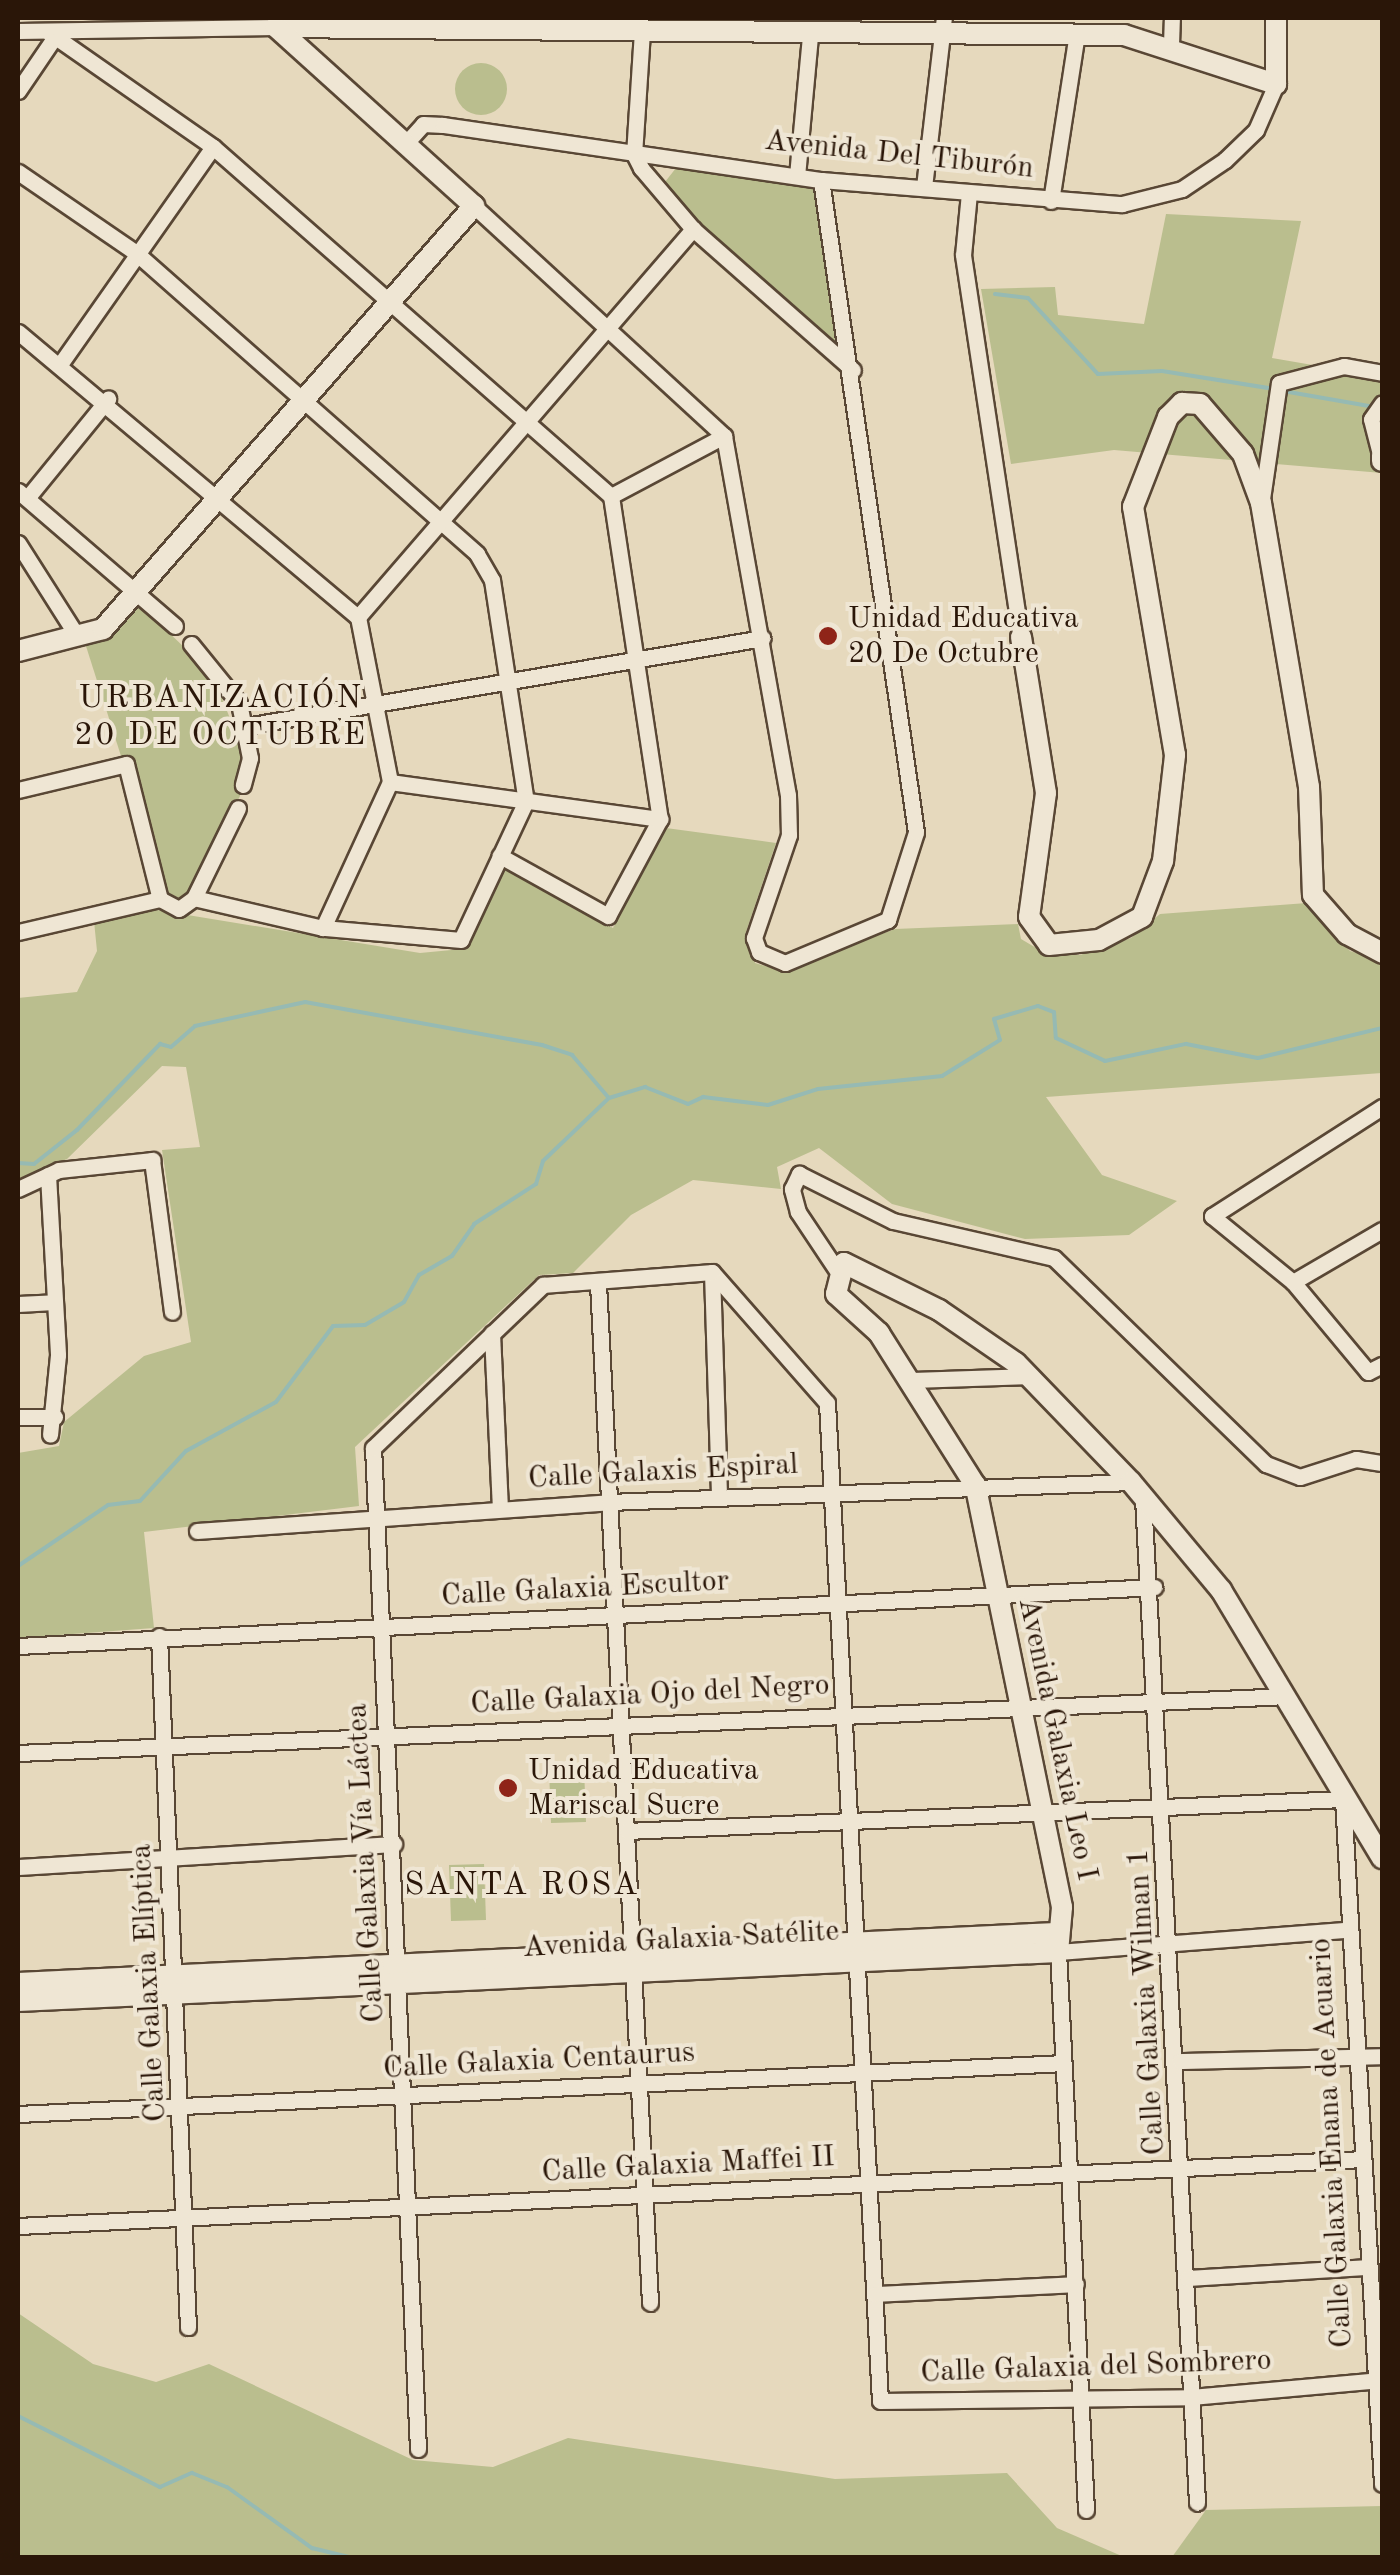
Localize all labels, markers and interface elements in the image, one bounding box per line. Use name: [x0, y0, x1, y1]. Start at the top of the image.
street label: Avenida Del Tiburón: [763, 123, 1035, 187]
place label: Unidad Educativa 20 De Octubre: [848, 601, 1079, 672]
marker: Unidad Educativa 20 De Octubre: [817, 625, 839, 647]
district label: URBANIZACIÓN 20 DE OCTUBRE: [74, 681, 368, 756]
street label: Calle Galaxis Espiral: [527, 1447, 799, 1497]
street label: Calle Galaxia Escultor: [440, 1563, 730, 1615]
street label: Avenida Galaxia Leo I: [1009, 1595, 1105, 1883]
street label: Calle Galaxia Ojo del Negro: [469, 1668, 831, 1722]
street label: Calle Galaxia Vía Láctea: [340, 1702, 392, 2024]
place label: Unidad Educativa Mariscal Sucre: [528, 1753, 759, 1824]
marker: Unidad Educativa Mariscal Sucre: [497, 1777, 519, 1799]
street label: Calle Galaxia Elíptica: [124, 1843, 174, 2123]
street label: Calle Galaxia Wilman 1: [1121, 1848, 1173, 2156]
district label: SANTA ROSA: [404, 1867, 640, 1905]
street label: Avenida Galaxia Satélite: [522, 1914, 840, 1966]
street label: Calle Galaxia Enana de Acuario: [1303, 1937, 1361, 2349]
street label: Calle Galaxia Centaurus: [382, 2035, 696, 2087]
street label: Calle Galaxia Maffei II: [541, 2139, 835, 2191]
street label: Calle Galaxia del Sombrero: [920, 2343, 1272, 2391]

